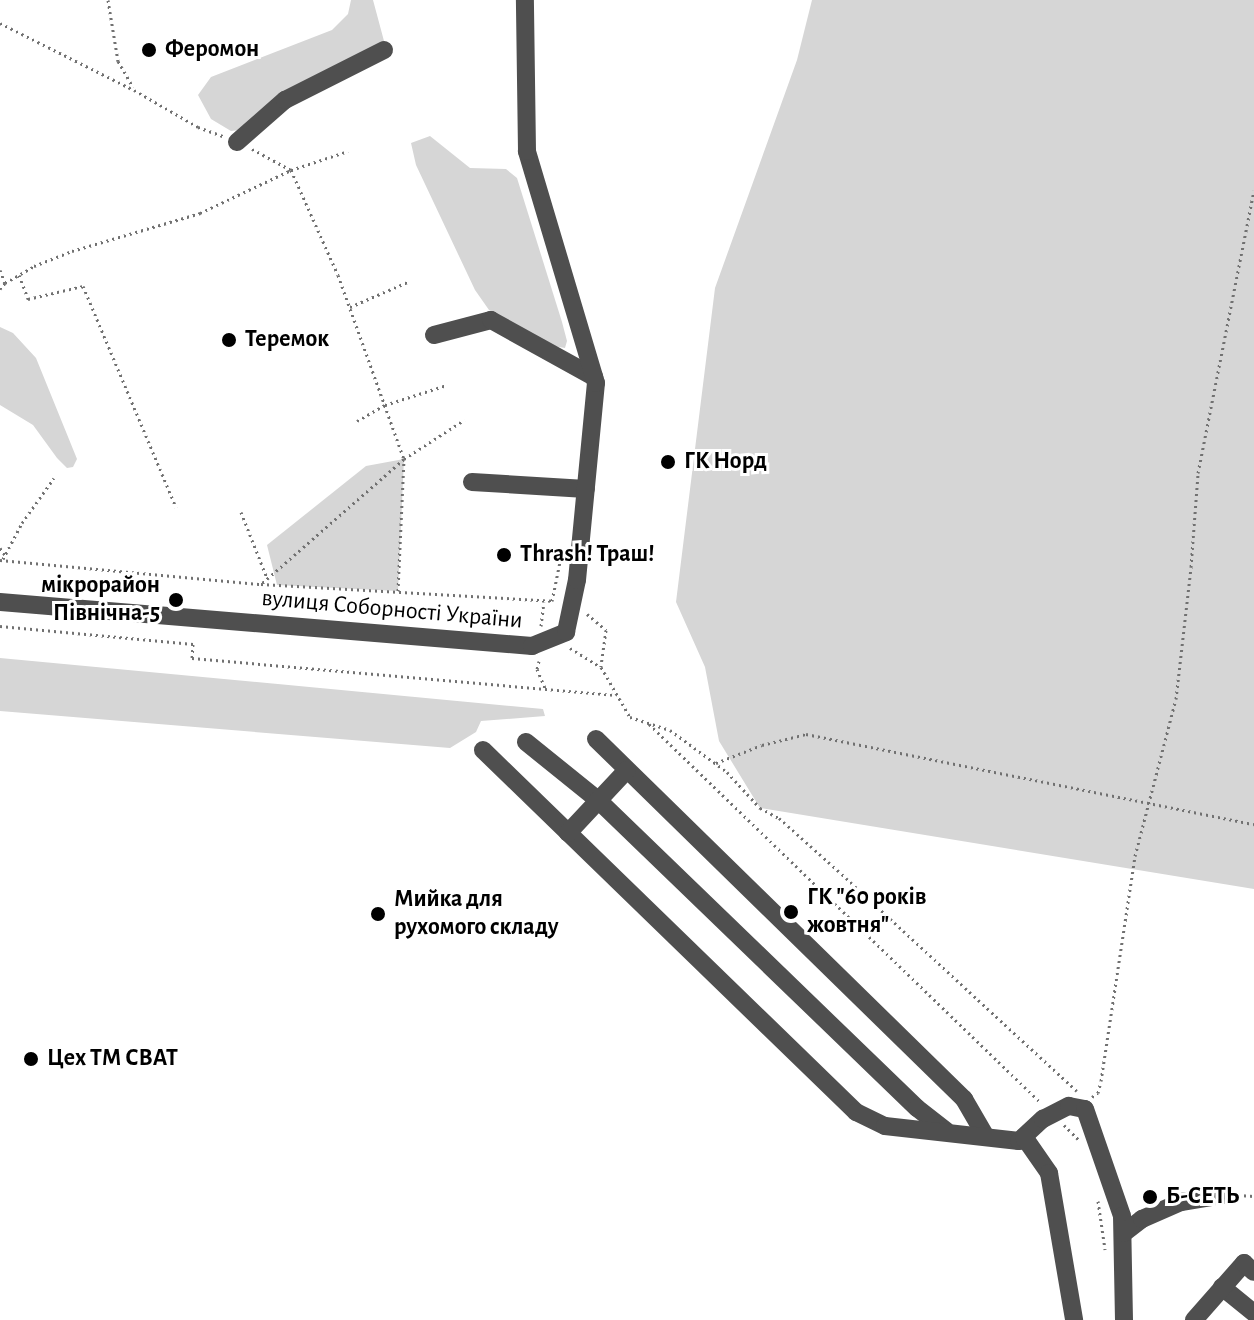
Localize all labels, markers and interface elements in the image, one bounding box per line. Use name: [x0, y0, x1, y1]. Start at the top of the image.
place label: Феромон: [165, 36, 259, 64]
marker: Феромон: [140, 41, 158, 59]
place label: Теремок: [245, 326, 329, 354]
marker: Теремок: [220, 331, 238, 349]
place label: ГК Норд: [684, 448, 767, 476]
marker: ГК Норд: [659, 453, 677, 471]
place label: Thrash! Траш!: [520, 541, 655, 569]
marker: Thrash! Траш!: [495, 546, 513, 564]
place label: мікрорайон Північна-5: [41, 572, 160, 628]
street label: вулиця Соборності України: [260, 584, 524, 636]
marker: мікрорайон Північна-5: [167, 591, 185, 609]
place label: ГК "60 років жовтня": [807, 884, 926, 940]
place label: Мийка для рухомого складу: [394, 886, 559, 942]
marker: ГК "60 років жовтня": [782, 903, 800, 921]
marker: Мийка для рухомого складу: [369, 905, 387, 923]
place label: Цех ТМ СВАТ: [47, 1045, 178, 1073]
marker: Цех ТМ СВАТ: [22, 1050, 40, 1068]
place label: Б-СЕТЬ: [1166, 1183, 1240, 1211]
marker: Б-СЕТЬ: [1141, 1188, 1159, 1206]

